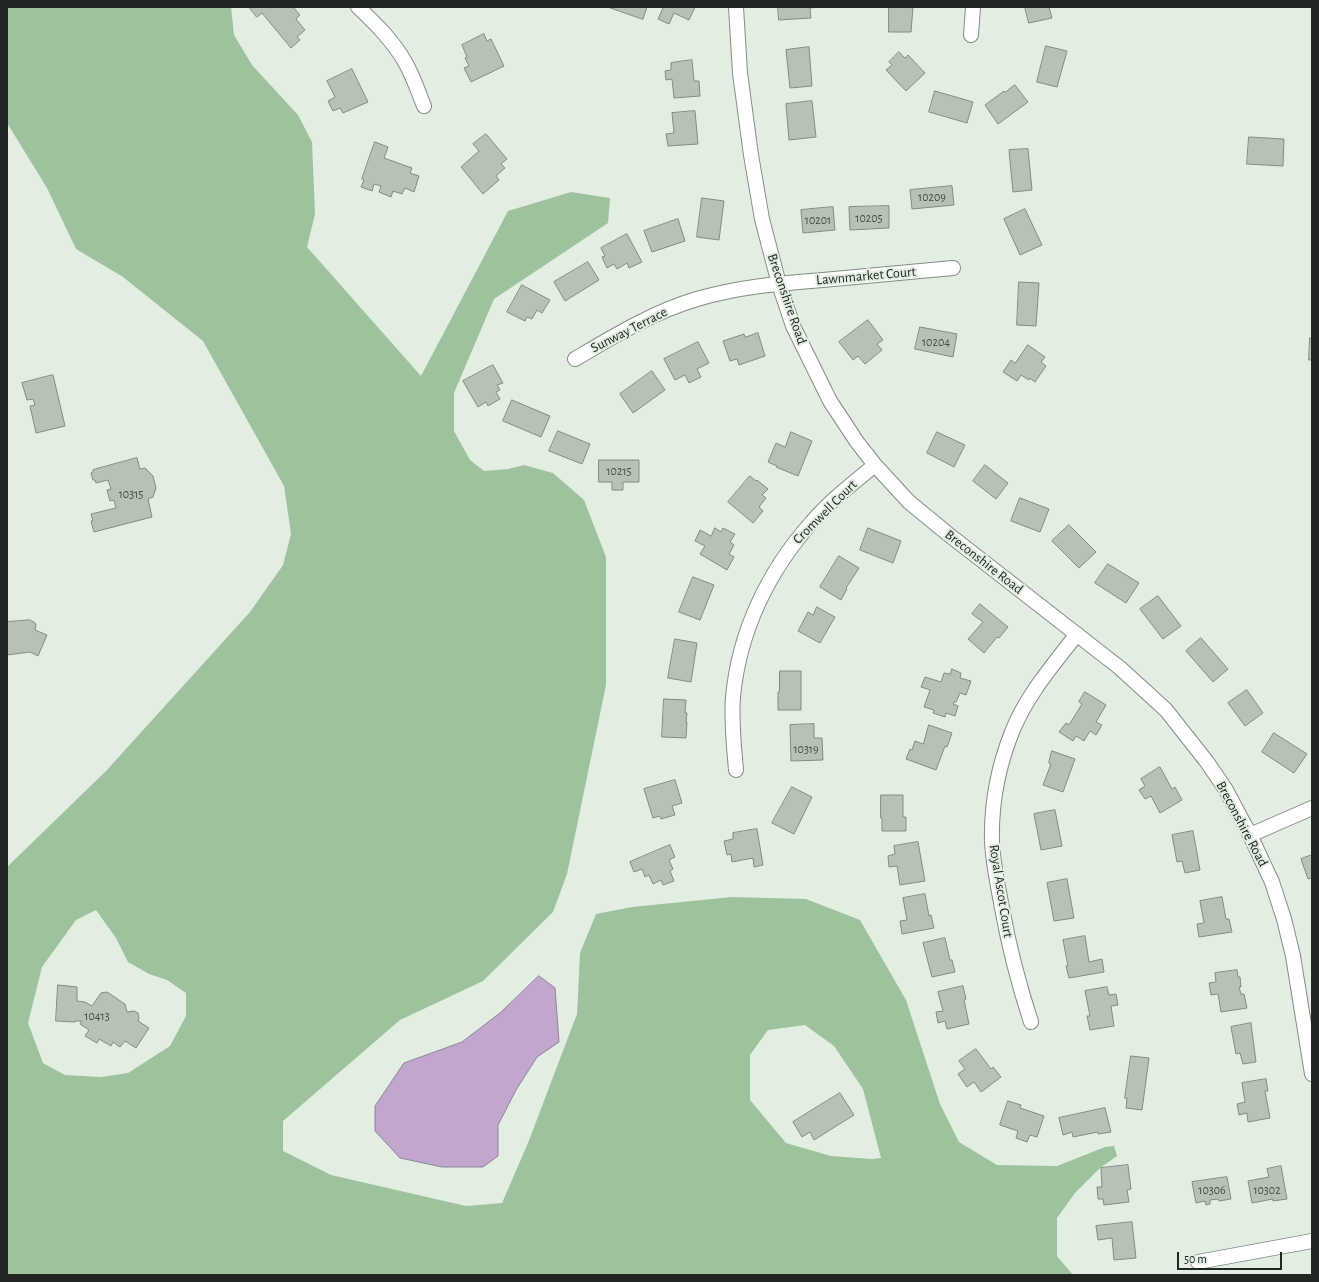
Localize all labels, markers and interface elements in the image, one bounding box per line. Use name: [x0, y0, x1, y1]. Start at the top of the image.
house number: 10209: [918, 190, 946, 204]
house number: 10205: [855, 211, 883, 225]
house number: 10201: [805, 213, 831, 227]
street label: Breconshire Road: [764, 252, 810, 346]
street label: Lawnmarket Court: [815, 263, 917, 289]
street label: Sunway Terrace: [588, 303, 670, 357]
house number: 10204: [922, 335, 950, 349]
house number: 10215: [606, 464, 632, 478]
street label: Cromwell Court: [789, 476, 861, 548]
house number: 10315: [119, 487, 143, 501]
street label: Breconshire Road: [942, 526, 1026, 598]
house number: 10319: [793, 742, 819, 756]
street label: Breconshire Road: [1212, 778, 1272, 870]
street label: Royal Ascot Court: [985, 843, 1017, 939]
house number: 10413: [84, 1009, 110, 1023]
house number: 10306: [1198, 1183, 1226, 1197]
house number: 10302: [1253, 1183, 1281, 1197]
scale bar: [1179, 1244, 1284, 1270]
text: 50 m: [1184, 1253, 1207, 1265]

